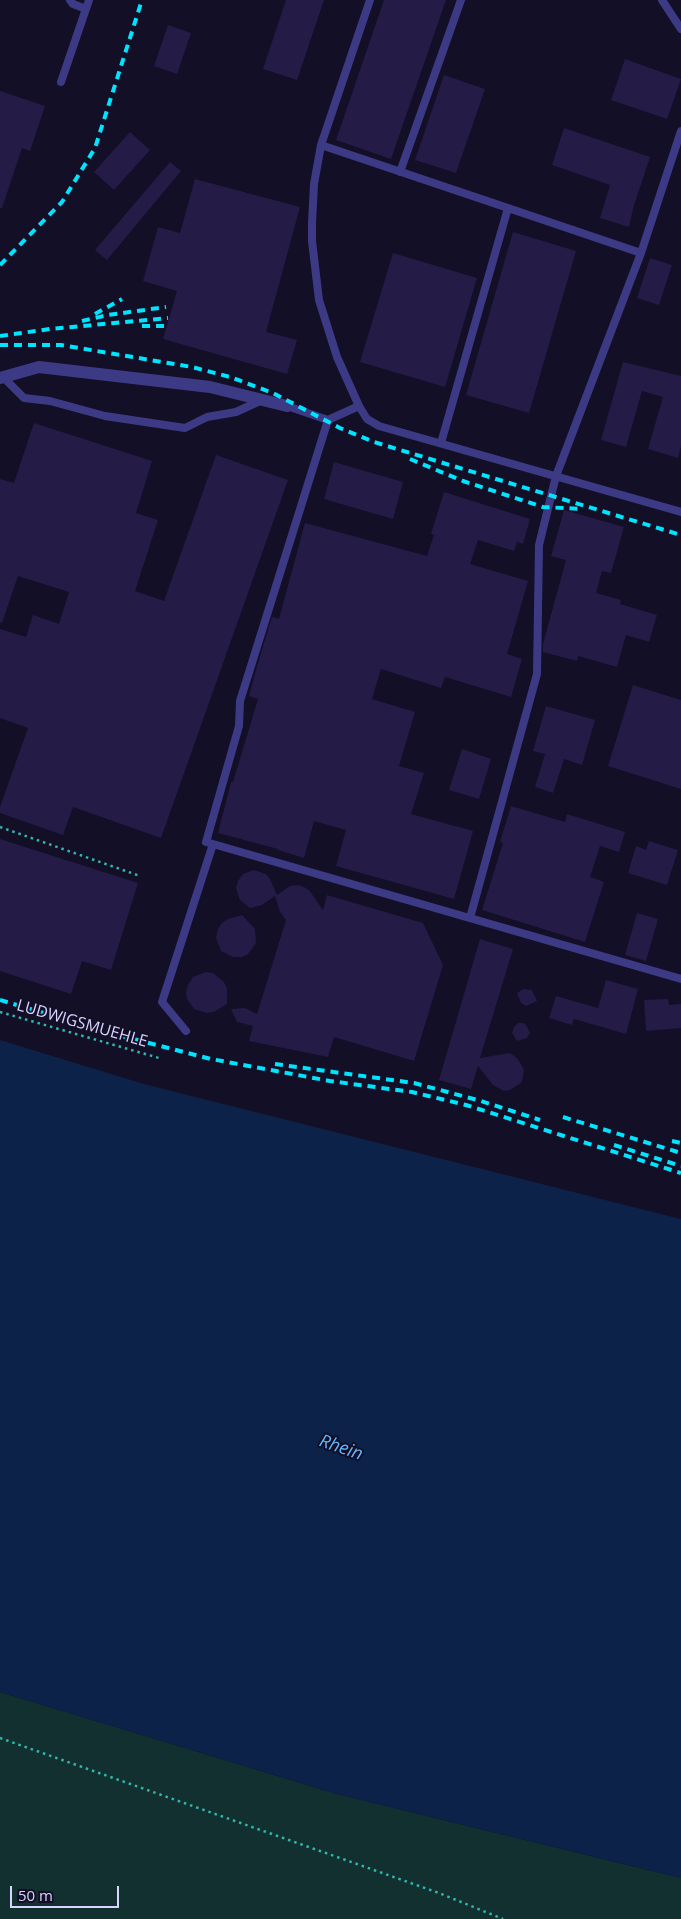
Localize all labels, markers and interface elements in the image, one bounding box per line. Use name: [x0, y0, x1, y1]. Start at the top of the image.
street label: LUDWIGSMUEHLE: [14, 996, 150, 1052]
water label: Rhein: [316, 1431, 366, 1465]
scale bar: [12, 1876, 121, 1908]
text: 50 m: [18, 1885, 53, 1905]

